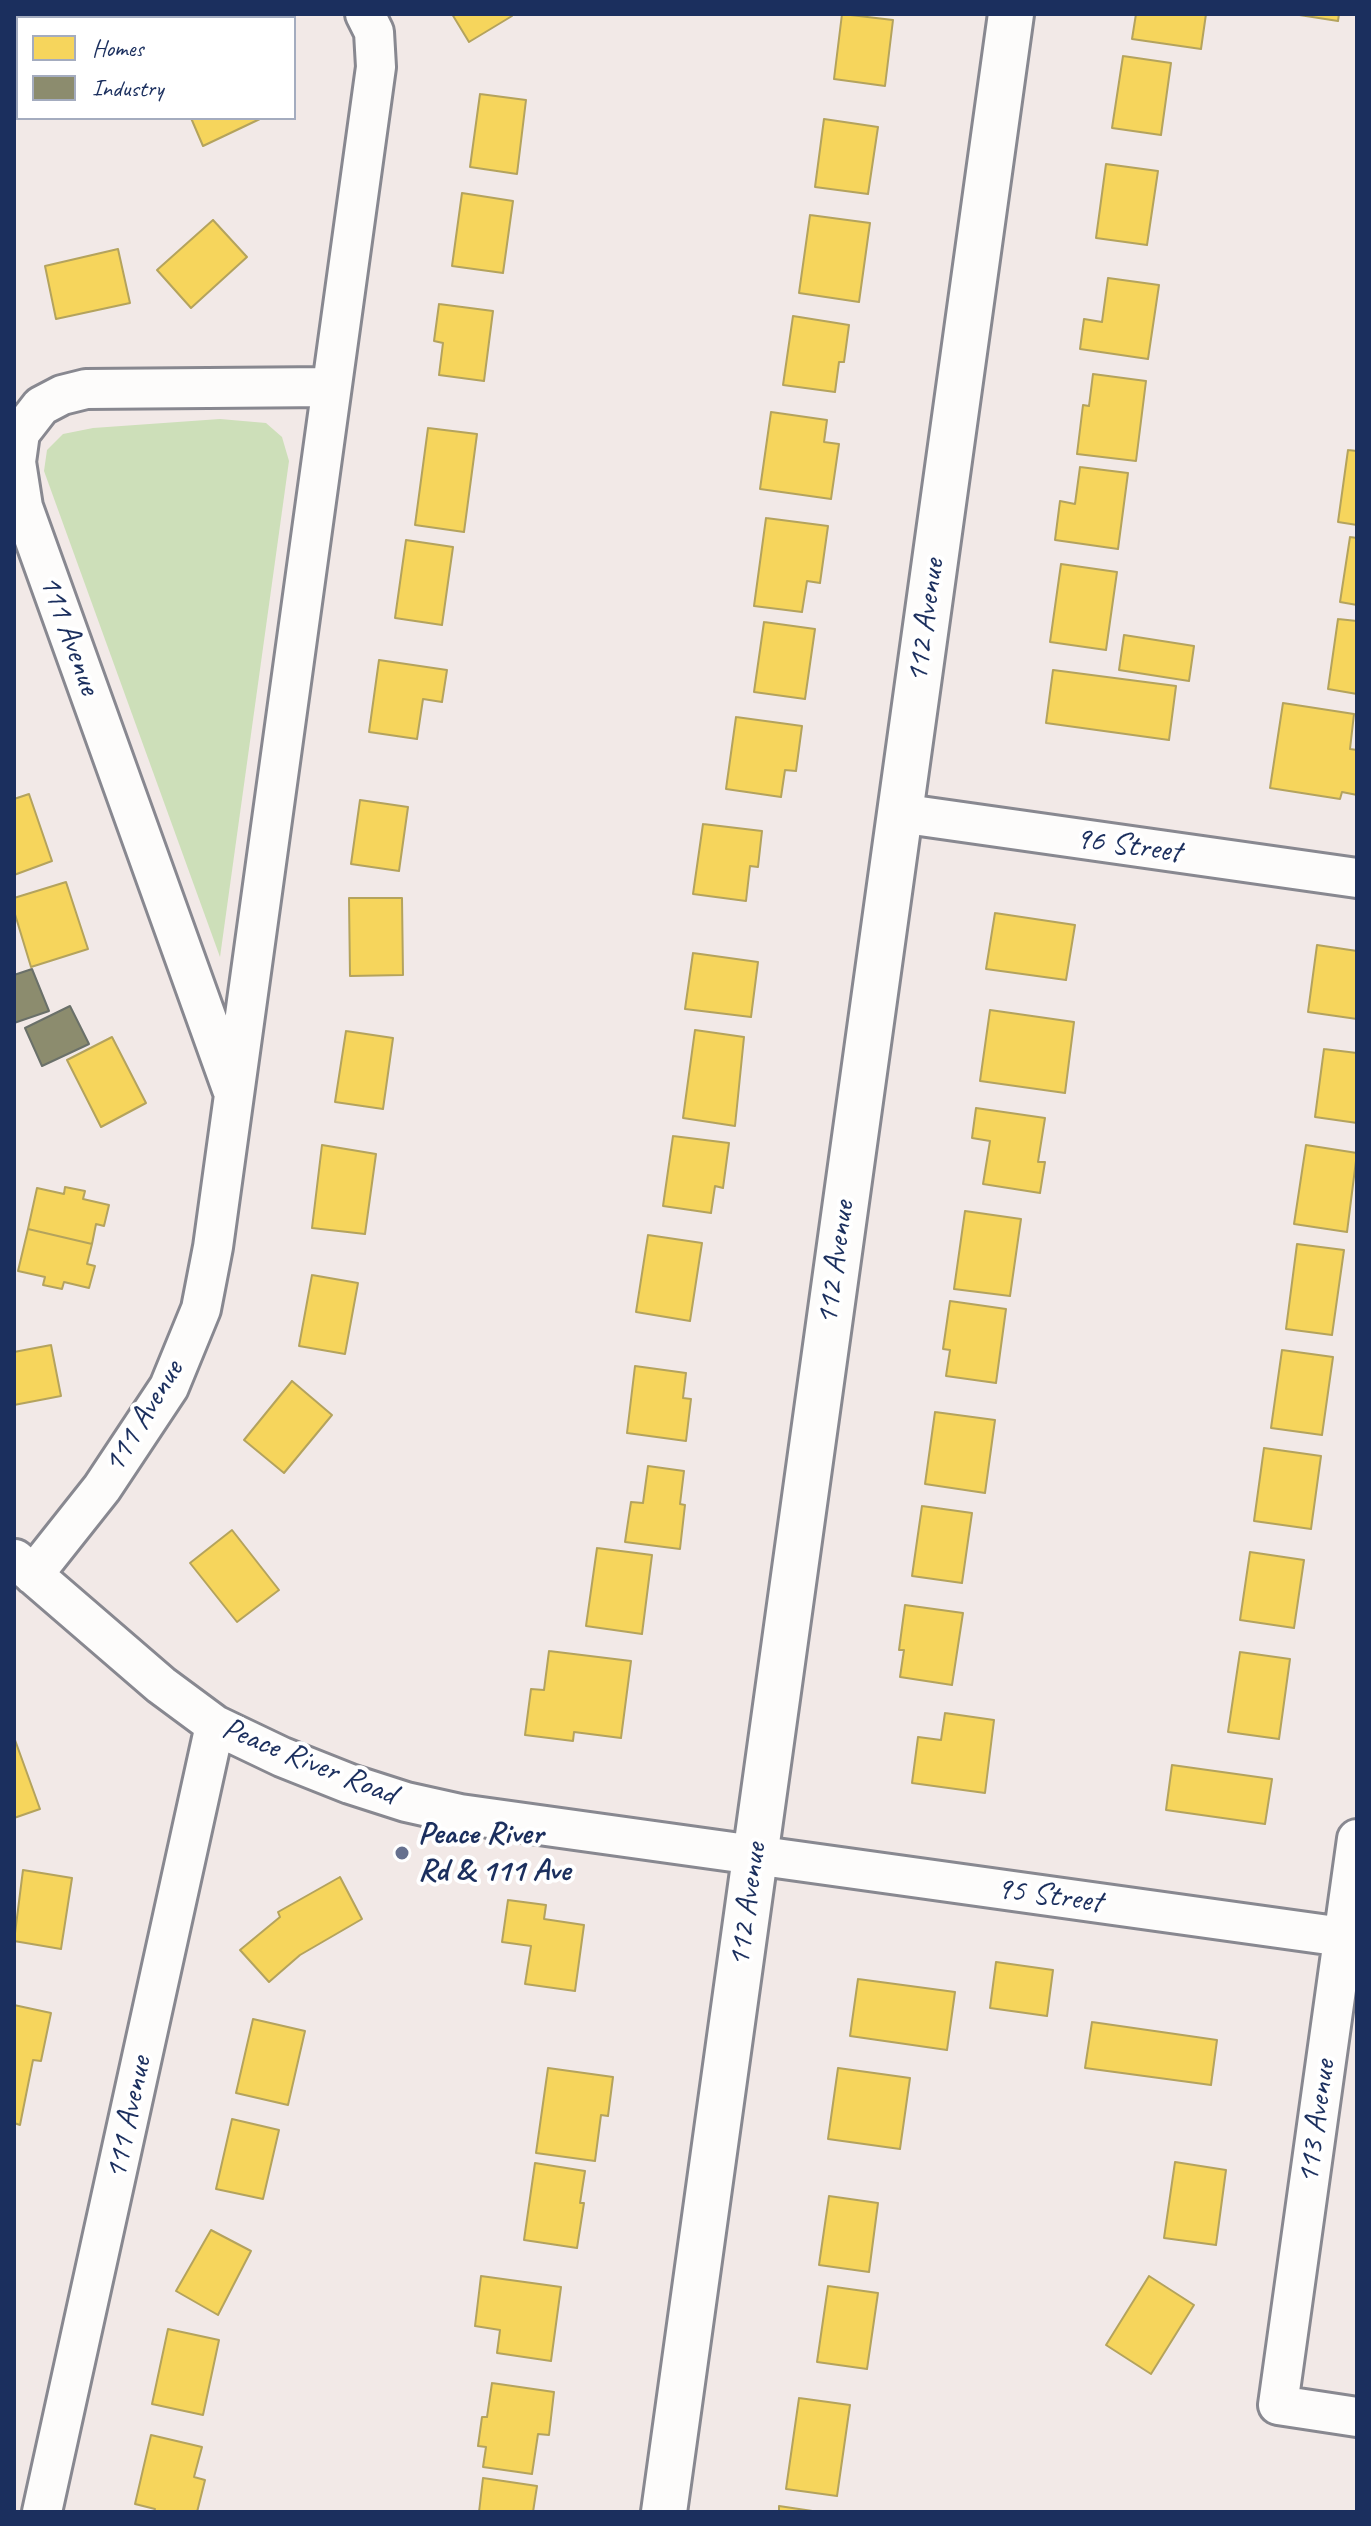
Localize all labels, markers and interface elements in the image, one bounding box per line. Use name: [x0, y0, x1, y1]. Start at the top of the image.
legend: [16, 16, 296, 120]
text: Homes: [92, 33, 143, 63]
text: Industry: [92, 73, 163, 103]
street label: 112 Avenue: [898, 557, 954, 685]
street label: 111 Avenue: [30, 570, 108, 700]
street label: 96 Street: [1073, 820, 1183, 872]
street label: 112 Avenue: [808, 1199, 864, 1327]
street label: 111 Avenue: [95, 1354, 193, 1480]
street label: Peace River Road: [216, 1710, 402, 1814]
place label: Peace River Rd & 111 Ave: [418, 1816, 570, 1891]
street label: 112 Avenue: [720, 1841, 776, 1969]
marker: Peace River Rd & 111 Ave: [393, 1844, 411, 1862]
street label: 95 Street: [994, 1870, 1104, 1922]
street label: 111 Avenue: [97, 2053, 161, 2183]
street label: 113 Avenue: [1289, 2058, 1345, 2186]

